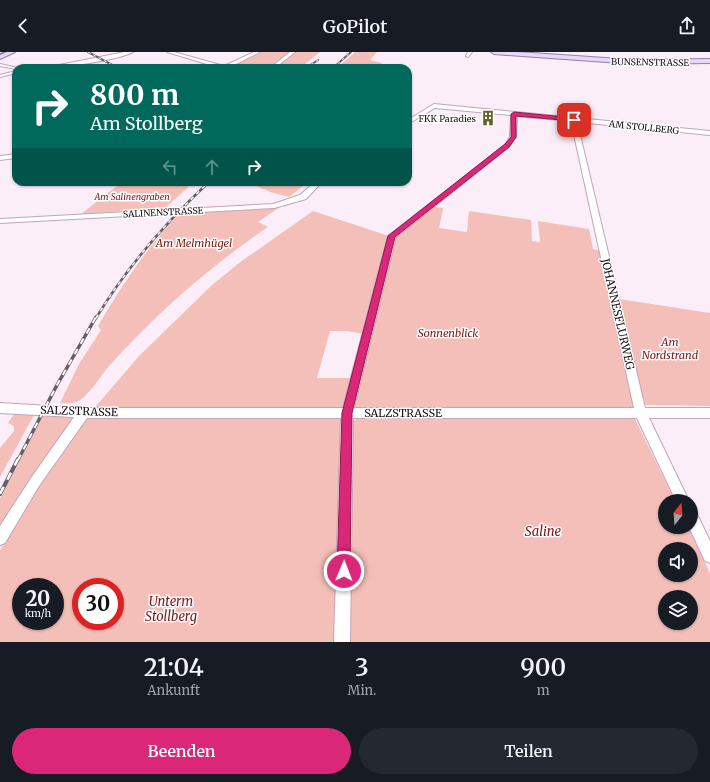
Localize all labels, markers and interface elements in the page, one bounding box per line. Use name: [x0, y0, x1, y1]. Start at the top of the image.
icon: back: [12, 15, 34, 37]
text: GoPilot: [323, 15, 387, 38]
icon: share: [676, 15, 698, 37]
street label: BUNSENSTRASSE: [611, 56, 689, 68]
text: 800 m: [90, 77, 179, 113]
icon: right: [24, 80, 76, 132]
pin: [557, 103, 591, 137]
building icon: FKK Paradies: [479, 109, 497, 127]
icon: arrive: [563, 109, 585, 131]
text: Am Stollberg: [90, 112, 203, 135]
place label: FKK Paradies: [419, 113, 477, 124]
street label: AM STOLLBERG: [607, 118, 680, 136]
icon: left: [159, 156, 181, 178]
icon: ahead: [201, 156, 223, 178]
icon: right: [243, 156, 265, 178]
park label: Am Salinengraben: [93, 191, 170, 202]
street label: SALINENSTRASSE: [122, 204, 204, 220]
park label: Am Melmhügel: [155, 236, 232, 250]
street label: JOHANNESFLURWEG: [598, 256, 638, 371]
park label: Sonnenblick: [418, 326, 478, 340]
park label: Am Nordstrand: [642, 335, 699, 362]
street label: SALZSTRASSE: [40, 403, 118, 419]
street label: SALZSTRASSE: [364, 406, 442, 420]
north arrow: [658, 494, 698, 534]
map controls: [658, 494, 698, 630]
park label: Saline: [525, 523, 561, 540]
button: sound: [658, 542, 698, 582]
position arrow: [323, 550, 365, 592]
speed limit sign: 30: [72, 578, 124, 630]
text: 20: [26, 586, 50, 611]
button: layers: [658, 590, 698, 630]
park label: Unterm Stollberg: [145, 593, 197, 625]
text: km/h: [25, 607, 51, 620]
text: 21:04: [144, 652, 204, 683]
text: 3: [355, 652, 369, 683]
text: 900: [520, 652, 566, 683]
text: Ankunft: [147, 682, 200, 699]
text: Min.: [348, 682, 376, 699]
text: m: [537, 682, 550, 699]
button: Beenden: [12, 728, 351, 774]
button: Teilen: [359, 728, 698, 774]

